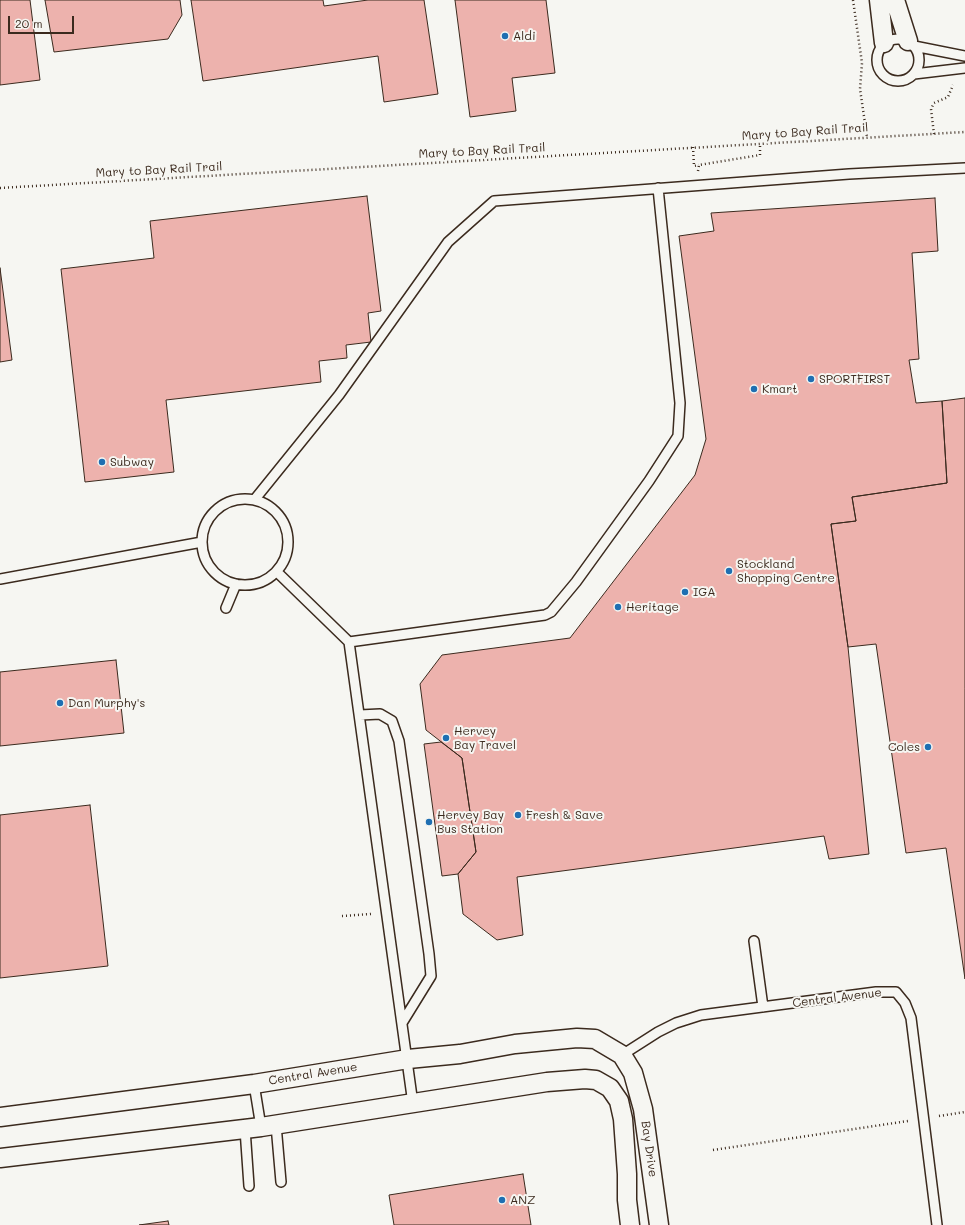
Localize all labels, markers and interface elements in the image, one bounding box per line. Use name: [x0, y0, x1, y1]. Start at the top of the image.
scale bar: [10, 8, 76, 34]
text: 20 m: [15, 15, 43, 31]
place label: Aldi: [513, 29, 536, 43]
marker: Aldi: [500, 31, 510, 41]
street label: Mary to Bay Rail Trail: [741, 120, 869, 144]
street label: Mary to Bay Rail Trail: [418, 140, 546, 162]
street label: Mary to Bay Rail Trail: [95, 159, 223, 181]
place label: SPORTFIRST: [819, 372, 890, 386]
marker: SPORTFIRST: [806, 374, 816, 384]
place label: Kmart: [762, 382, 798, 396]
marker: Kmart: [749, 384, 759, 394]
place label: Subway: [110, 455, 154, 469]
marker: Subway: [97, 457, 107, 467]
place label: Stockland Shopping Centre: [737, 557, 835, 585]
marker: Stockland Shopping Centre: [724, 566, 734, 576]
place label: IGA: [693, 585, 715, 599]
marker: IGA: [680, 587, 690, 597]
place label: Heritage: [626, 600, 679, 614]
marker: Heritage: [613, 602, 623, 612]
place label: Dan Murphy's: [68, 696, 145, 710]
marker: Dan Murphy's: [55, 698, 65, 708]
place label: Hervey Bay Travel: [454, 724, 516, 752]
marker: Hervey Bay Travel: [441, 733, 451, 743]
place label: Coles: [888, 740, 920, 754]
marker: Coles: [923, 742, 933, 752]
place label: Hervey Bay Bus Station: [437, 808, 504, 836]
place label: Fresh & Save: [526, 808, 603, 822]
marker: Fresh & Save: [513, 810, 523, 820]
marker: Hervey Bay Bus Station: [424, 817, 434, 827]
street label: Central Avenue: [792, 985, 882, 1011]
street label: Central Avenue: [268, 1060, 358, 1088]
street label: Bay Drive: [638, 1120, 660, 1178]
place label: ANZ: [510, 1193, 535, 1207]
marker: ANZ: [497, 1195, 507, 1205]

